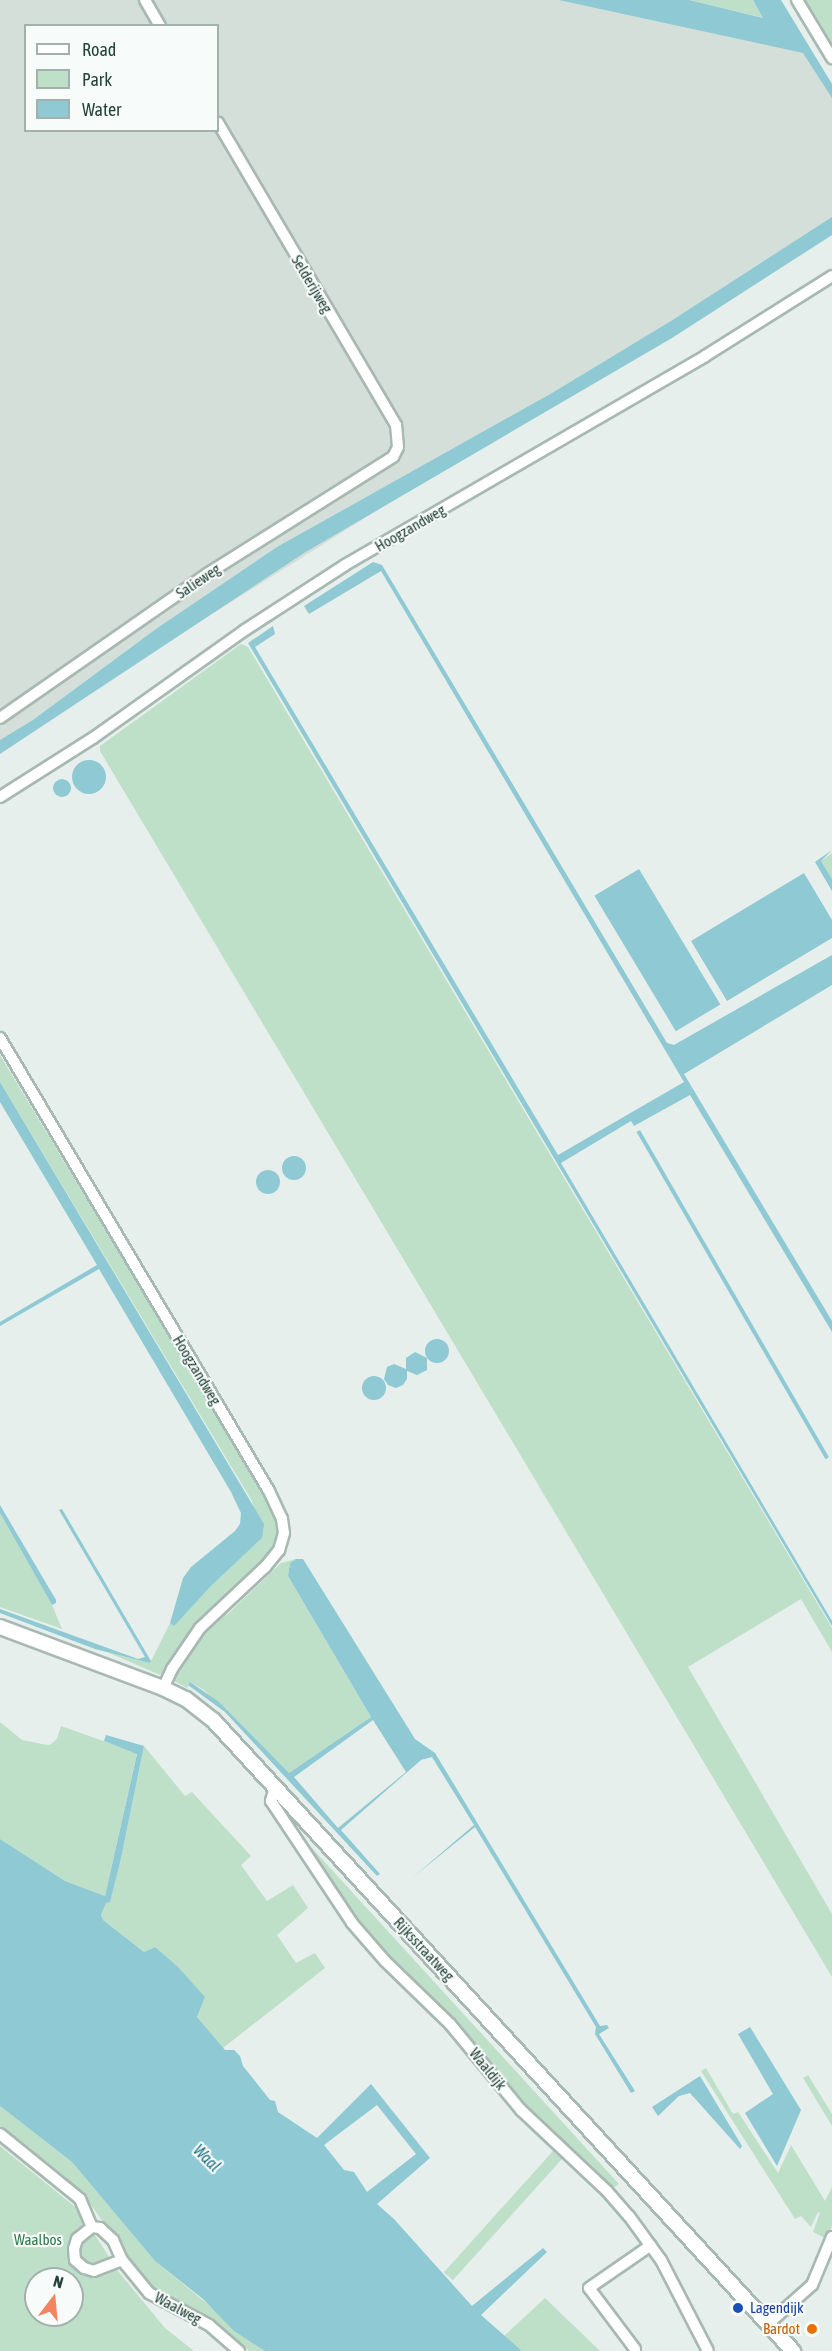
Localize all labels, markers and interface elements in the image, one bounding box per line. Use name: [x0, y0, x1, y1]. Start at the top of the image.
legend: [24, 24, 219, 132]
text: Road: [82, 39, 116, 60]
text: Park: [82, 69, 112, 90]
text: Water: [82, 99, 121, 120]
street label: Selderijweg: [288, 252, 336, 316]
street label: Hoogzandweg: [372, 501, 448, 555]
street label: Salieweg: [172, 560, 224, 602]
street label: Hoogzandweg: [169, 1332, 225, 1408]
street label: Rijksstraatweg: [390, 1913, 458, 1985]
street label: Waaldijk: [466, 2044, 510, 2094]
water label: Waal: [190, 2141, 224, 2175]
park label: Waalbos: [14, 2231, 62, 2249]
north arrow: [24, 2267, 84, 2327]
text: N: [51, 2272, 65, 2292]
street label: Waalweg: [152, 2288, 204, 2328]
place label: Lagendijk: [750, 2299, 804, 2317]
marker: Lagendijk: [731, 2301, 745, 2315]
place label: Bardot: [763, 2320, 800, 2338]
marker: Bardot: [805, 2322, 819, 2336]

